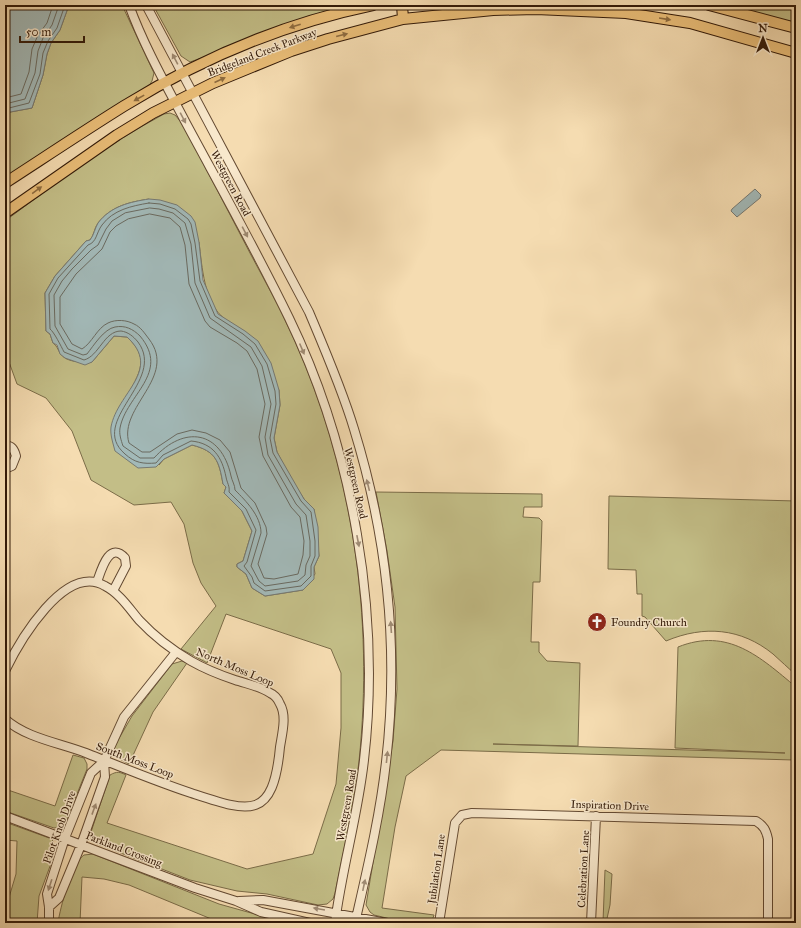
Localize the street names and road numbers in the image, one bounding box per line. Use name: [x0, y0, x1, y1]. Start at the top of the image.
street label: Bridgeland Creek Parkway: [206, 25, 319, 79]
street label: Westgreen Road: [208, 148, 254, 219]
street label: Westgreen Road: [341, 446, 370, 520]
street label: North Moss Loop: [194, 645, 276, 690]
street label: South Moss Loop: [94, 740, 176, 781]
street label: Westgreen Road: [334, 768, 359, 842]
street label: Pilot Knob Drive: [40, 789, 79, 865]
street label: Inspiration Drive: [571, 798, 650, 813]
street label: Parkland Crossing: [84, 829, 165, 870]
street label: Celebration Lane: [575, 829, 592, 908]
street label: Jubilation Lane: [425, 833, 449, 906]

